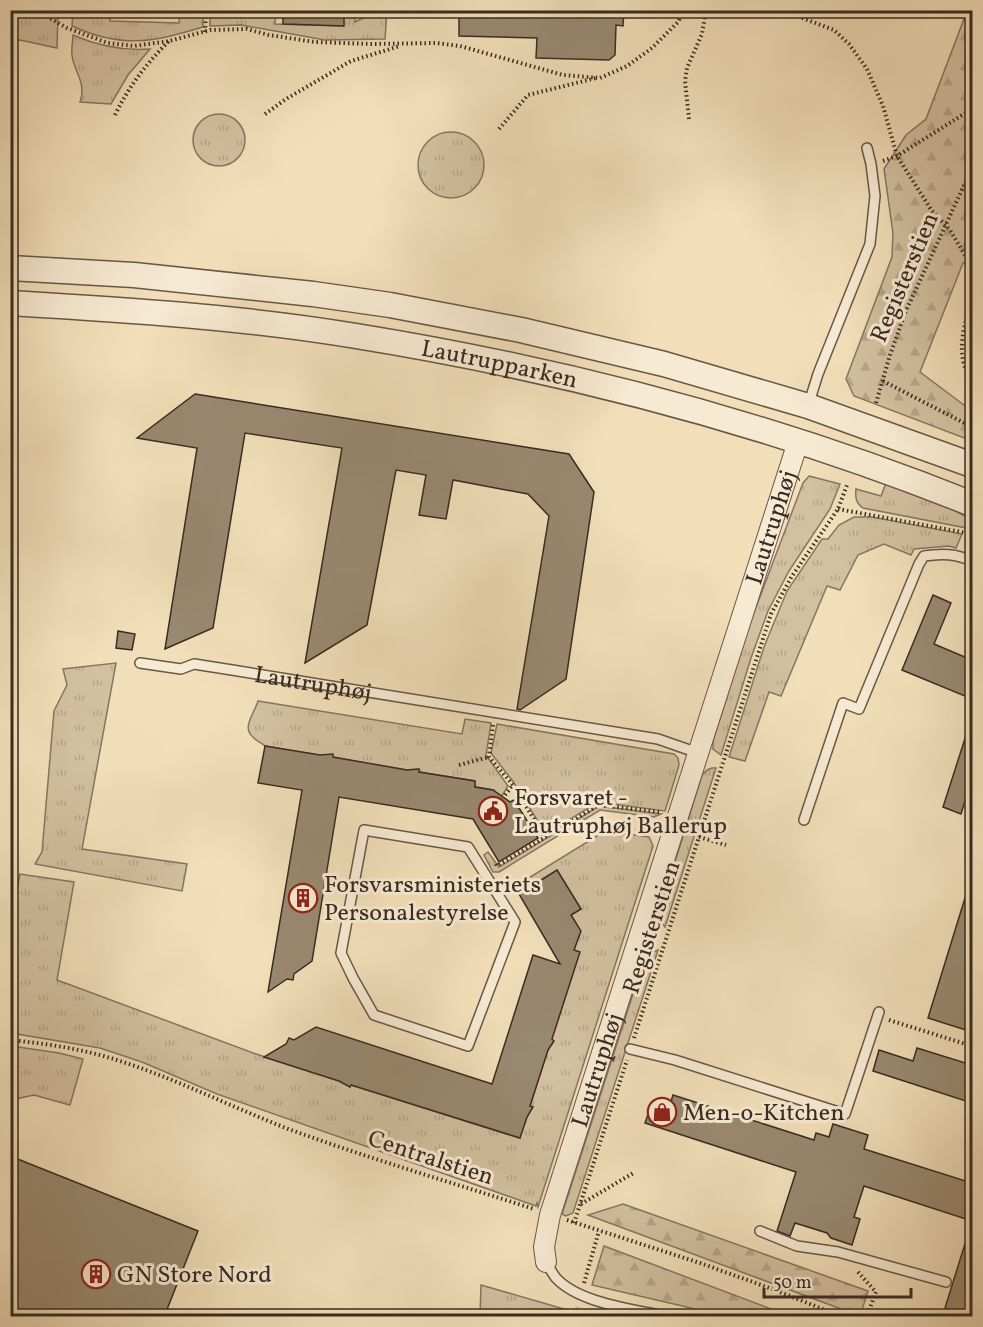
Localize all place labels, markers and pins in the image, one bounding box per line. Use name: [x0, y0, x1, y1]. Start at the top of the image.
place label: Forsvaret - Lautruphøj Ballerup: [514, 782, 727, 844]
public building icon: Forsvaret - Lautruphøj Ballerup: [477, 795, 509, 827]
place label: Forsvarsministeriets Personalestyrelse: [324, 869, 541, 931]
building icon: Forsvarsministeriets Personalestyrelse: [287, 882, 319, 914]
shop icon: Men-o-Kitchen: [646, 1096, 678, 1128]
place label: Men-o-Kitchen: [683, 1097, 845, 1131]
building icon: GN Store Nord: [80, 1258, 112, 1290]
place label: GN Store Nord: [117, 1259, 272, 1293]

